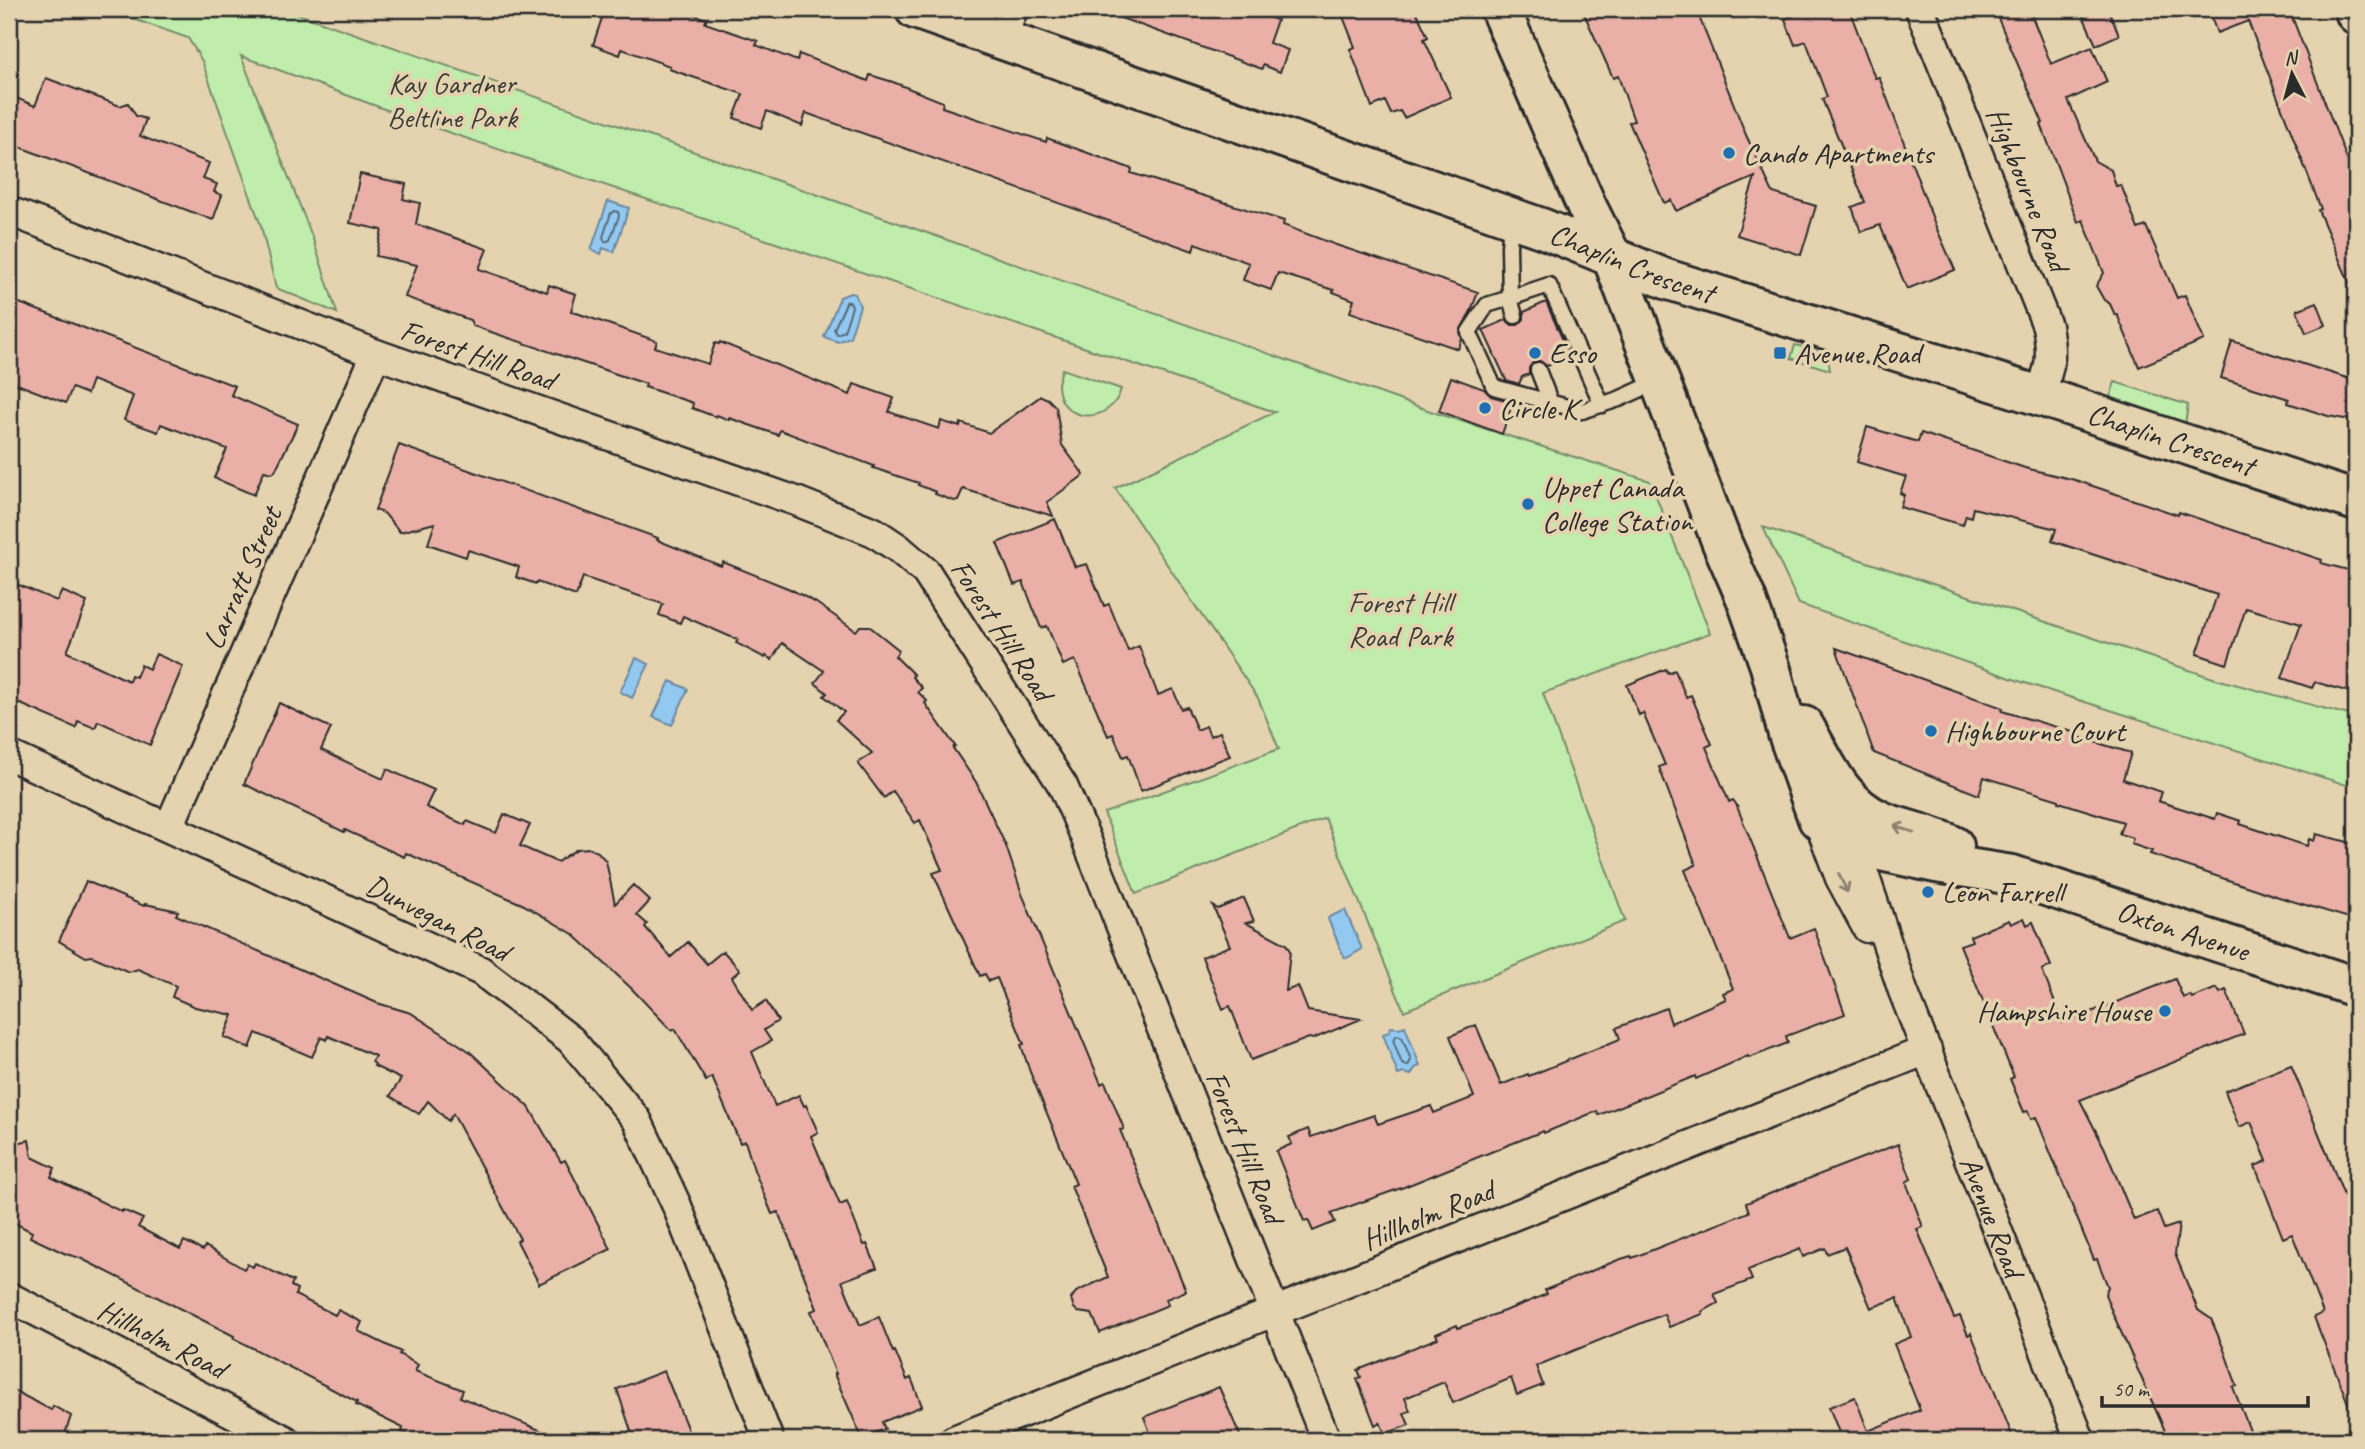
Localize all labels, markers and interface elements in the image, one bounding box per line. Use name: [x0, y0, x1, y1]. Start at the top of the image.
north arrow: [2256, 38, 2326, 108]
text: N: [2283, 45, 2301, 71]
park label: Kay Gardner Beltline Park: [387, 64, 519, 136]
street label: Highbourne Road: [1978, 101, 2080, 280]
place label: Cando Apartments: [1743, 134, 1936, 172]
marker: Cando Apartments: [1721, 145, 1737, 161]
street label: Chaplin Crescent: [1544, 215, 1723, 313]
street label: Forest Hill Road: [396, 311, 564, 401]
place label: Esso: [1549, 334, 1597, 372]
place label: Avenue Road: [1794, 334, 1925, 372]
marker: Esso: [1527, 345, 1543, 361]
marker: Avenue Road: [1772, 345, 1788, 361]
place label: Circle K: [1499, 389, 1583, 427]
street label: Chaplin Crescent: [2083, 394, 2263, 486]
marker: Circle K: [1477, 400, 1493, 416]
place label: Uppet Canada College Station: [1542, 468, 1694, 540]
marker: Uppet Canada College Station: [1520, 496, 1536, 512]
street label: Larratt Street: [194, 498, 291, 655]
street label: Forest Hill Road: [942, 552, 1064, 711]
park label: Forest Hill Road Park: [1348, 583, 1457, 655]
place label: Highbourne Court: [1945, 712, 2128, 750]
marker: Highbourne Court: [1923, 723, 1939, 739]
one-way arrow: [1894, 821, 1916, 834]
street label: Dunvegan Road: [360, 866, 520, 972]
one-way arrow: [1837, 872, 1851, 893]
place label: Leon Farrell: [1942, 873, 2068, 911]
marker: Leon Farrell: [1920, 884, 1936, 900]
street label: Oxton Avenue: [2112, 891, 2256, 971]
place label: Hampshire House: [1977, 992, 2153, 1030]
marker: Hampshire House: [2157, 1003, 2173, 1019]
street label: Forest Hill Road: [1197, 1065, 1294, 1233]
street label: Avenue Road: [1951, 1151, 2034, 1286]
street label: Hillholm Road: [1356, 1170, 1504, 1259]
street label: Hillholm Road: [91, 1290, 236, 1389]
scale bar: [2102, 1365, 2309, 1409]
text: 50 m: [2113, 1376, 2151, 1402]

